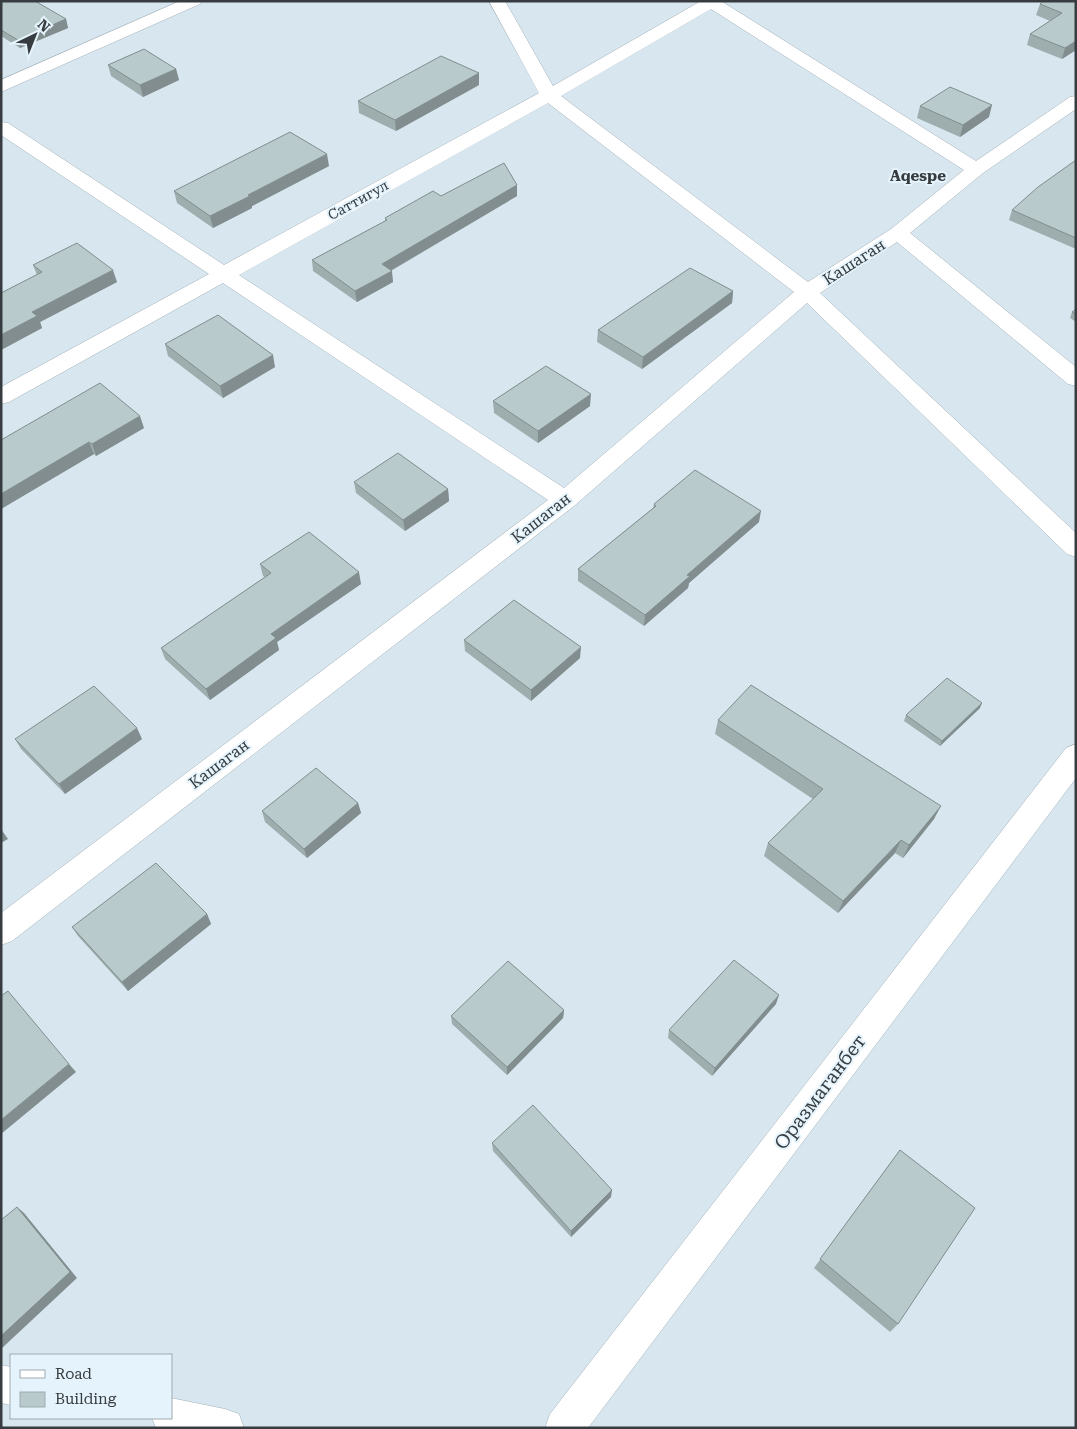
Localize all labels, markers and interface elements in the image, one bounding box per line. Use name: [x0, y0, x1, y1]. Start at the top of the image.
north arrow: [10, 10, 60, 60]
text: N: [34, 16, 53, 35]
district label: Aqespe: [890, 167, 946, 185]
street label: Саттигул: [325, 177, 391, 223]
street label: Кашаган: [819, 235, 889, 289]
street label: Кашаган: [507, 489, 575, 547]
street label: Кашаган: [185, 735, 253, 793]
street label: Оразмаганбет: [769, 1030, 871, 1154]
legend: [10, 1354, 172, 1419]
text: Road: [55, 1365, 92, 1383]
text: Building: [55, 1390, 117, 1408]

